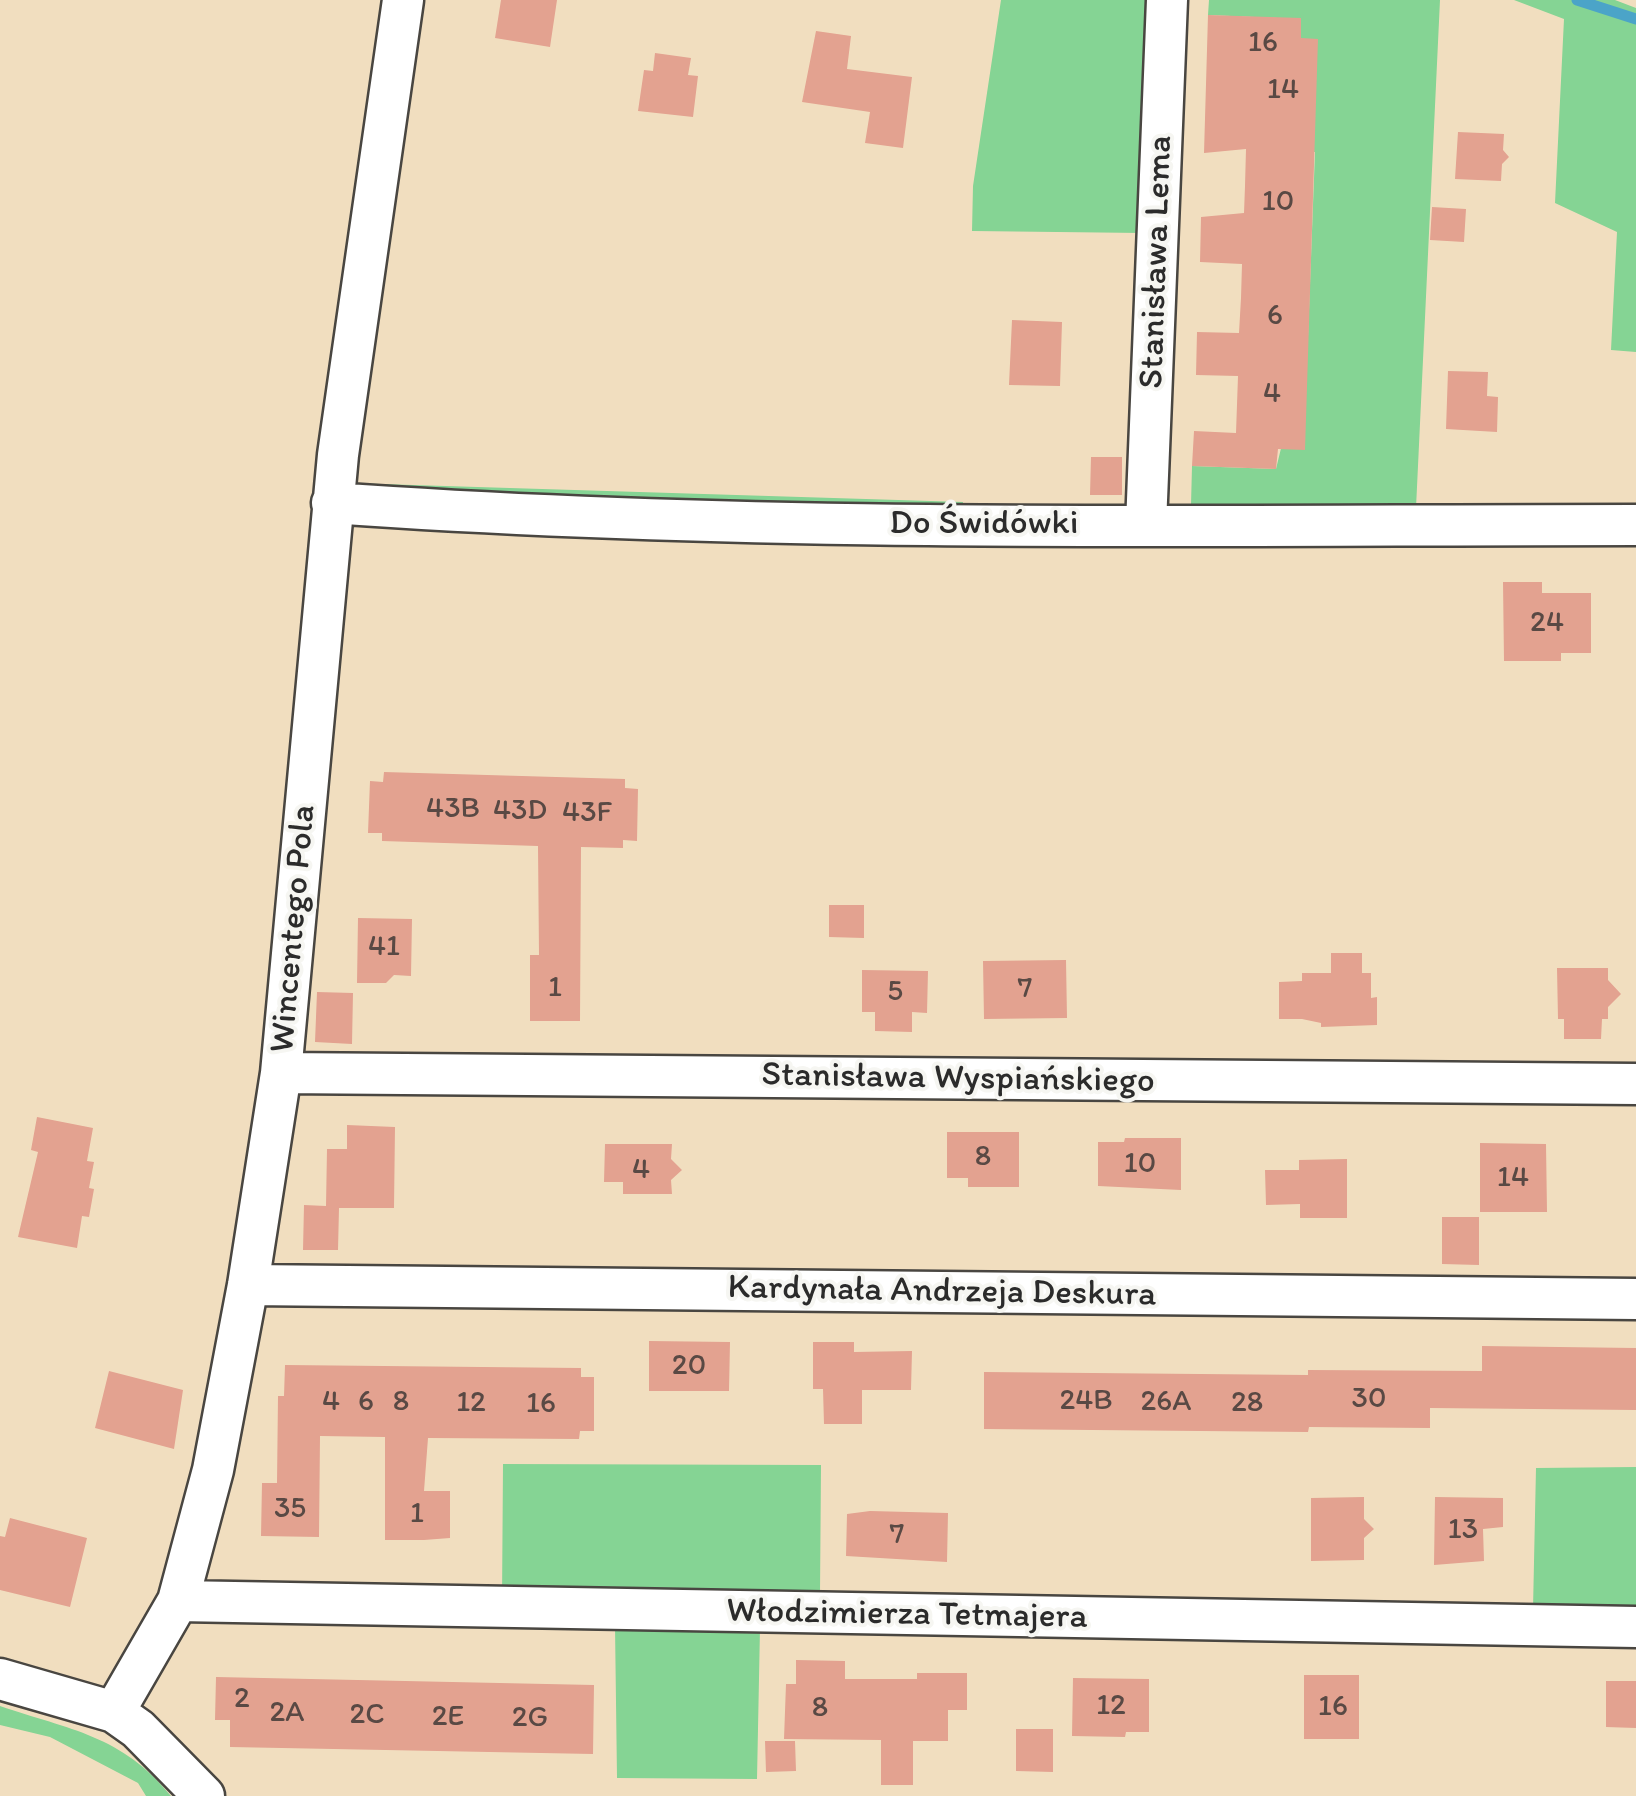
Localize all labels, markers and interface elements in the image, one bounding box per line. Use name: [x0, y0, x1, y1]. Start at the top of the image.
house number: 16: [1248, 25, 1278, 61]
house number: 14: [1267, 72, 1299, 108]
street label: Stanisława Lema: [1132, 135, 1182, 389]
house number: 10: [1262, 184, 1294, 220]
house number: 6: [1267, 298, 1283, 334]
house number: 4: [1263, 376, 1281, 412]
street label: Do Świdówki: [889, 503, 1079, 545]
house number: 24: [1530, 605, 1564, 641]
house number: 43B: [426, 791, 480, 827]
house number: 43D: [493, 793, 547, 829]
house number: 43F: [562, 795, 612, 831]
street label: Wincentego Pola: [262, 803, 326, 1055]
house number: 41: [368, 929, 400, 965]
house number: 1: [548, 970, 562, 1006]
house number: 7: [1018, 971, 1032, 1007]
house number: 5: [887, 974, 903, 1010]
street label: Stanisława Wyspiańskiego: [761, 1055, 1155, 1103]
house number: 8: [975, 1139, 991, 1175]
house number: 10: [1124, 1146, 1156, 1182]
house number: 4: [632, 1152, 650, 1188]
house number: 14: [1497, 1160, 1529, 1196]
street label: Kardynała Andrzeja Deskura: [727, 1267, 1157, 1317]
house number: 20: [672, 1348, 706, 1384]
house number: 30: [1352, 1381, 1386, 1417]
house number: 24B: [1059, 1383, 1113, 1419]
house number: 4: [322, 1384, 340, 1420]
house number: 6: [358, 1384, 374, 1420]
house number: 8: [393, 1384, 409, 1420]
house number: 26A: [1141, 1384, 1191, 1420]
house number: 12: [456, 1385, 486, 1421]
house number: 28: [1231, 1385, 1263, 1421]
house number: 16: [526, 1386, 556, 1422]
house number: 35: [274, 1491, 306, 1527]
house number: 1: [410, 1496, 424, 1532]
house number: 13: [1448, 1512, 1478, 1548]
house number: 7: [890, 1517, 904, 1553]
street label: Włodzimierza Tetmajera: [726, 1591, 1088, 1639]
house number: 2: [234, 1681, 250, 1717]
house number: 12: [1096, 1688, 1126, 1724]
house number: 16: [1318, 1689, 1348, 1725]
house number: 8: [812, 1690, 828, 1726]
house number: 2A: [270, 1695, 304, 1731]
house number: 2C: [349, 1697, 385, 1733]
house number: 2E: [432, 1699, 464, 1735]
house number: 2G: [512, 1700, 548, 1736]

